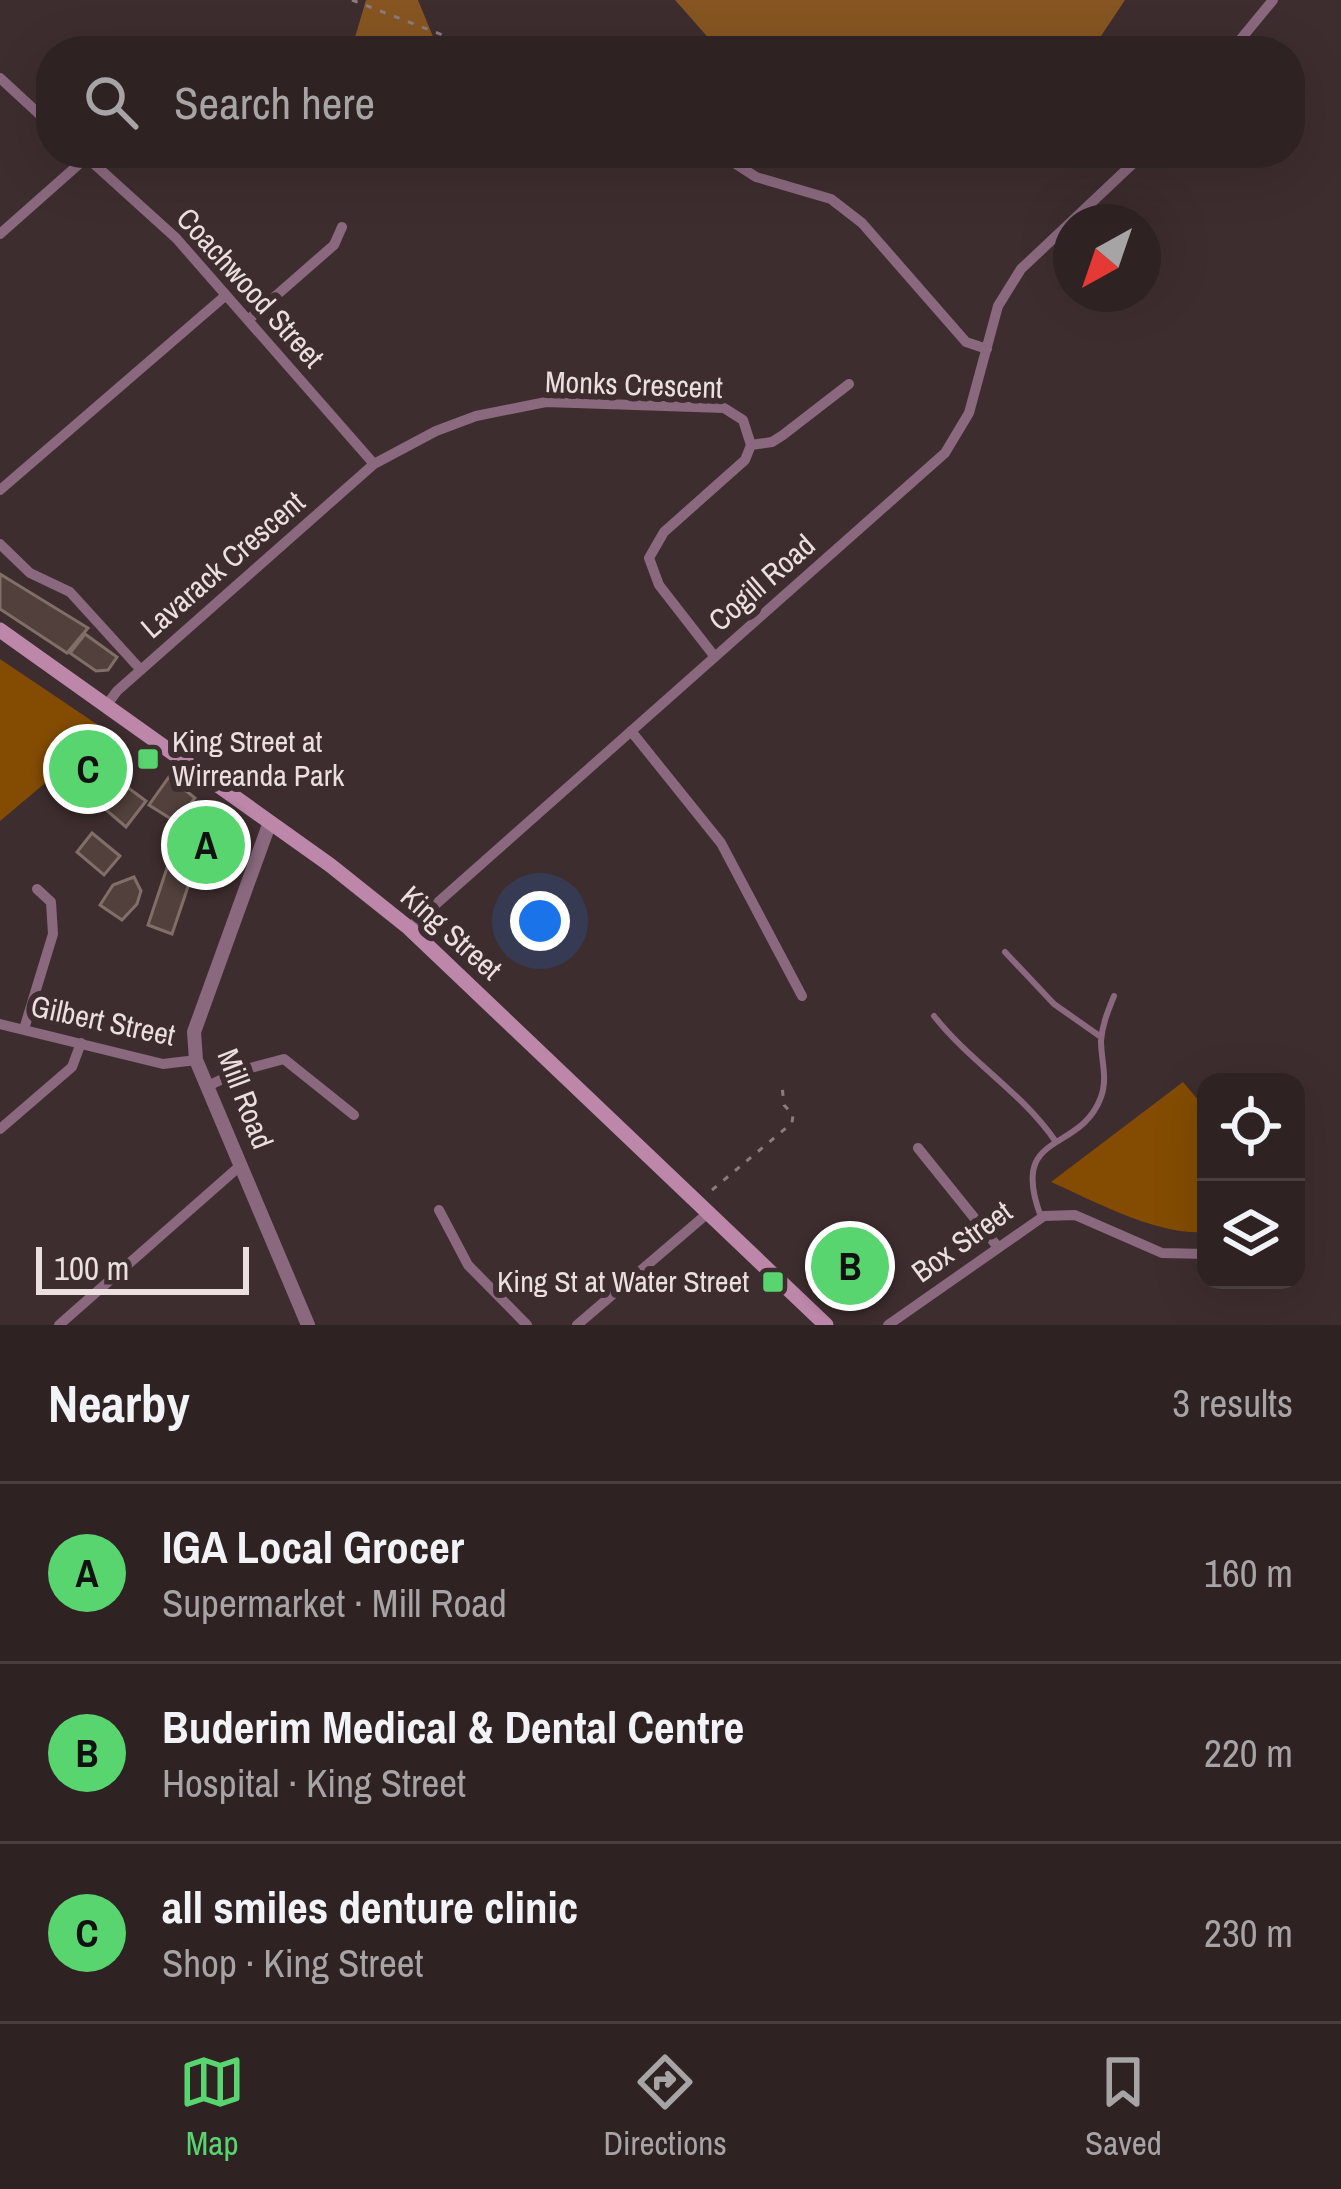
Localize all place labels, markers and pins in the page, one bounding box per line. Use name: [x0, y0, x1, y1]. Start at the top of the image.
place label: King Street at Wirreanda Park: [172, 721, 345, 795]
pin: C: [49, 724, 127, 814]
marker: King Street at Wirreanda Park: [135, 746, 161, 772]
pin: A: [167, 800, 245, 890]
pin: B: [811, 1221, 889, 1311]
place label: King St at Water Street: [497, 1261, 749, 1301]
marker: King St at Water Street: [760, 1269, 786, 1295]

